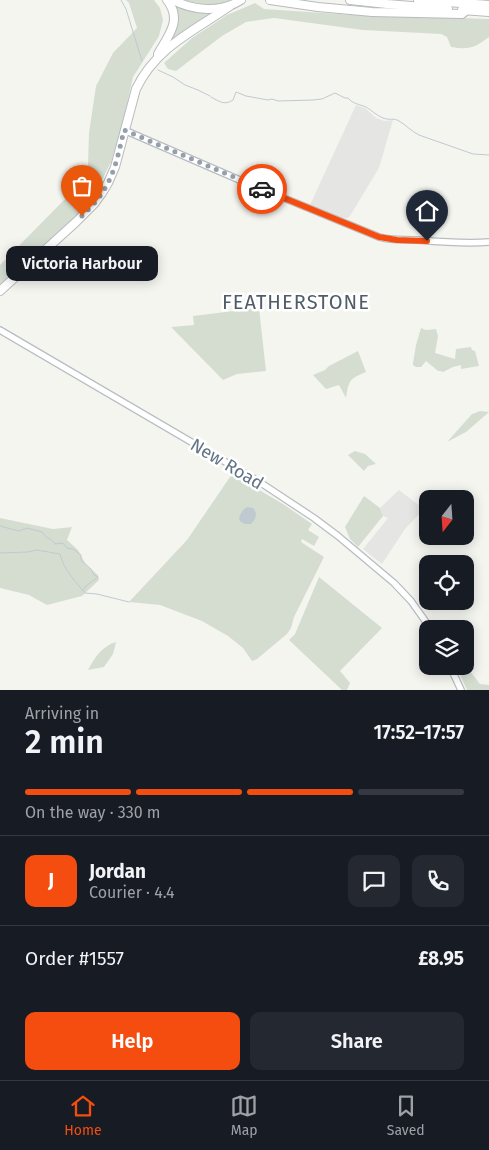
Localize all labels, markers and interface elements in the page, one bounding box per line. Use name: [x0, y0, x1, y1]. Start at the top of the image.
courier: [237, 164, 287, 214]
pin: [61, 165, 103, 216]
icon: bag: [68, 172, 96, 200]
icon: car: [248, 175, 276, 203]
pin: [406, 190, 448, 241]
icon: home: [413, 197, 441, 225]
callout: Victoria Harbour: [6, 246, 158, 281]
text: Victoria Harbour: [22, 254, 142, 273]
district label: FEATHERSTONE: [222, 290, 370, 314]
street label: New Road: [186, 434, 268, 494]
north arrow: [419, 490, 474, 545]
map controls: [419, 490, 474, 675]
button: locate: [419, 555, 474, 610]
button: layers: [419, 620, 474, 675]
text: Arriving in: [25, 704, 99, 723]
text: 17:52–17:57: [373, 721, 464, 744]
text: 2 min: [25, 723, 104, 761]
text: On the way · 330 m: [25, 803, 161, 822]
button: chat: [348, 855, 400, 907]
button: phone: [412, 855, 464, 907]
text: Jordan: [89, 860, 146, 883]
text: J: [48, 869, 54, 892]
text: Courier · 4.4: [89, 883, 175, 902]
text: Order #1557: [25, 947, 124, 970]
text: £8.95: [418, 947, 464, 970]
button: Help: [25, 1012, 240, 1070]
button: Share: [250, 1012, 464, 1070]
tab: Home: [64, 1092, 102, 1139]
tab: Map: [230, 1092, 258, 1139]
tab: Saved: [387, 1092, 425, 1139]

